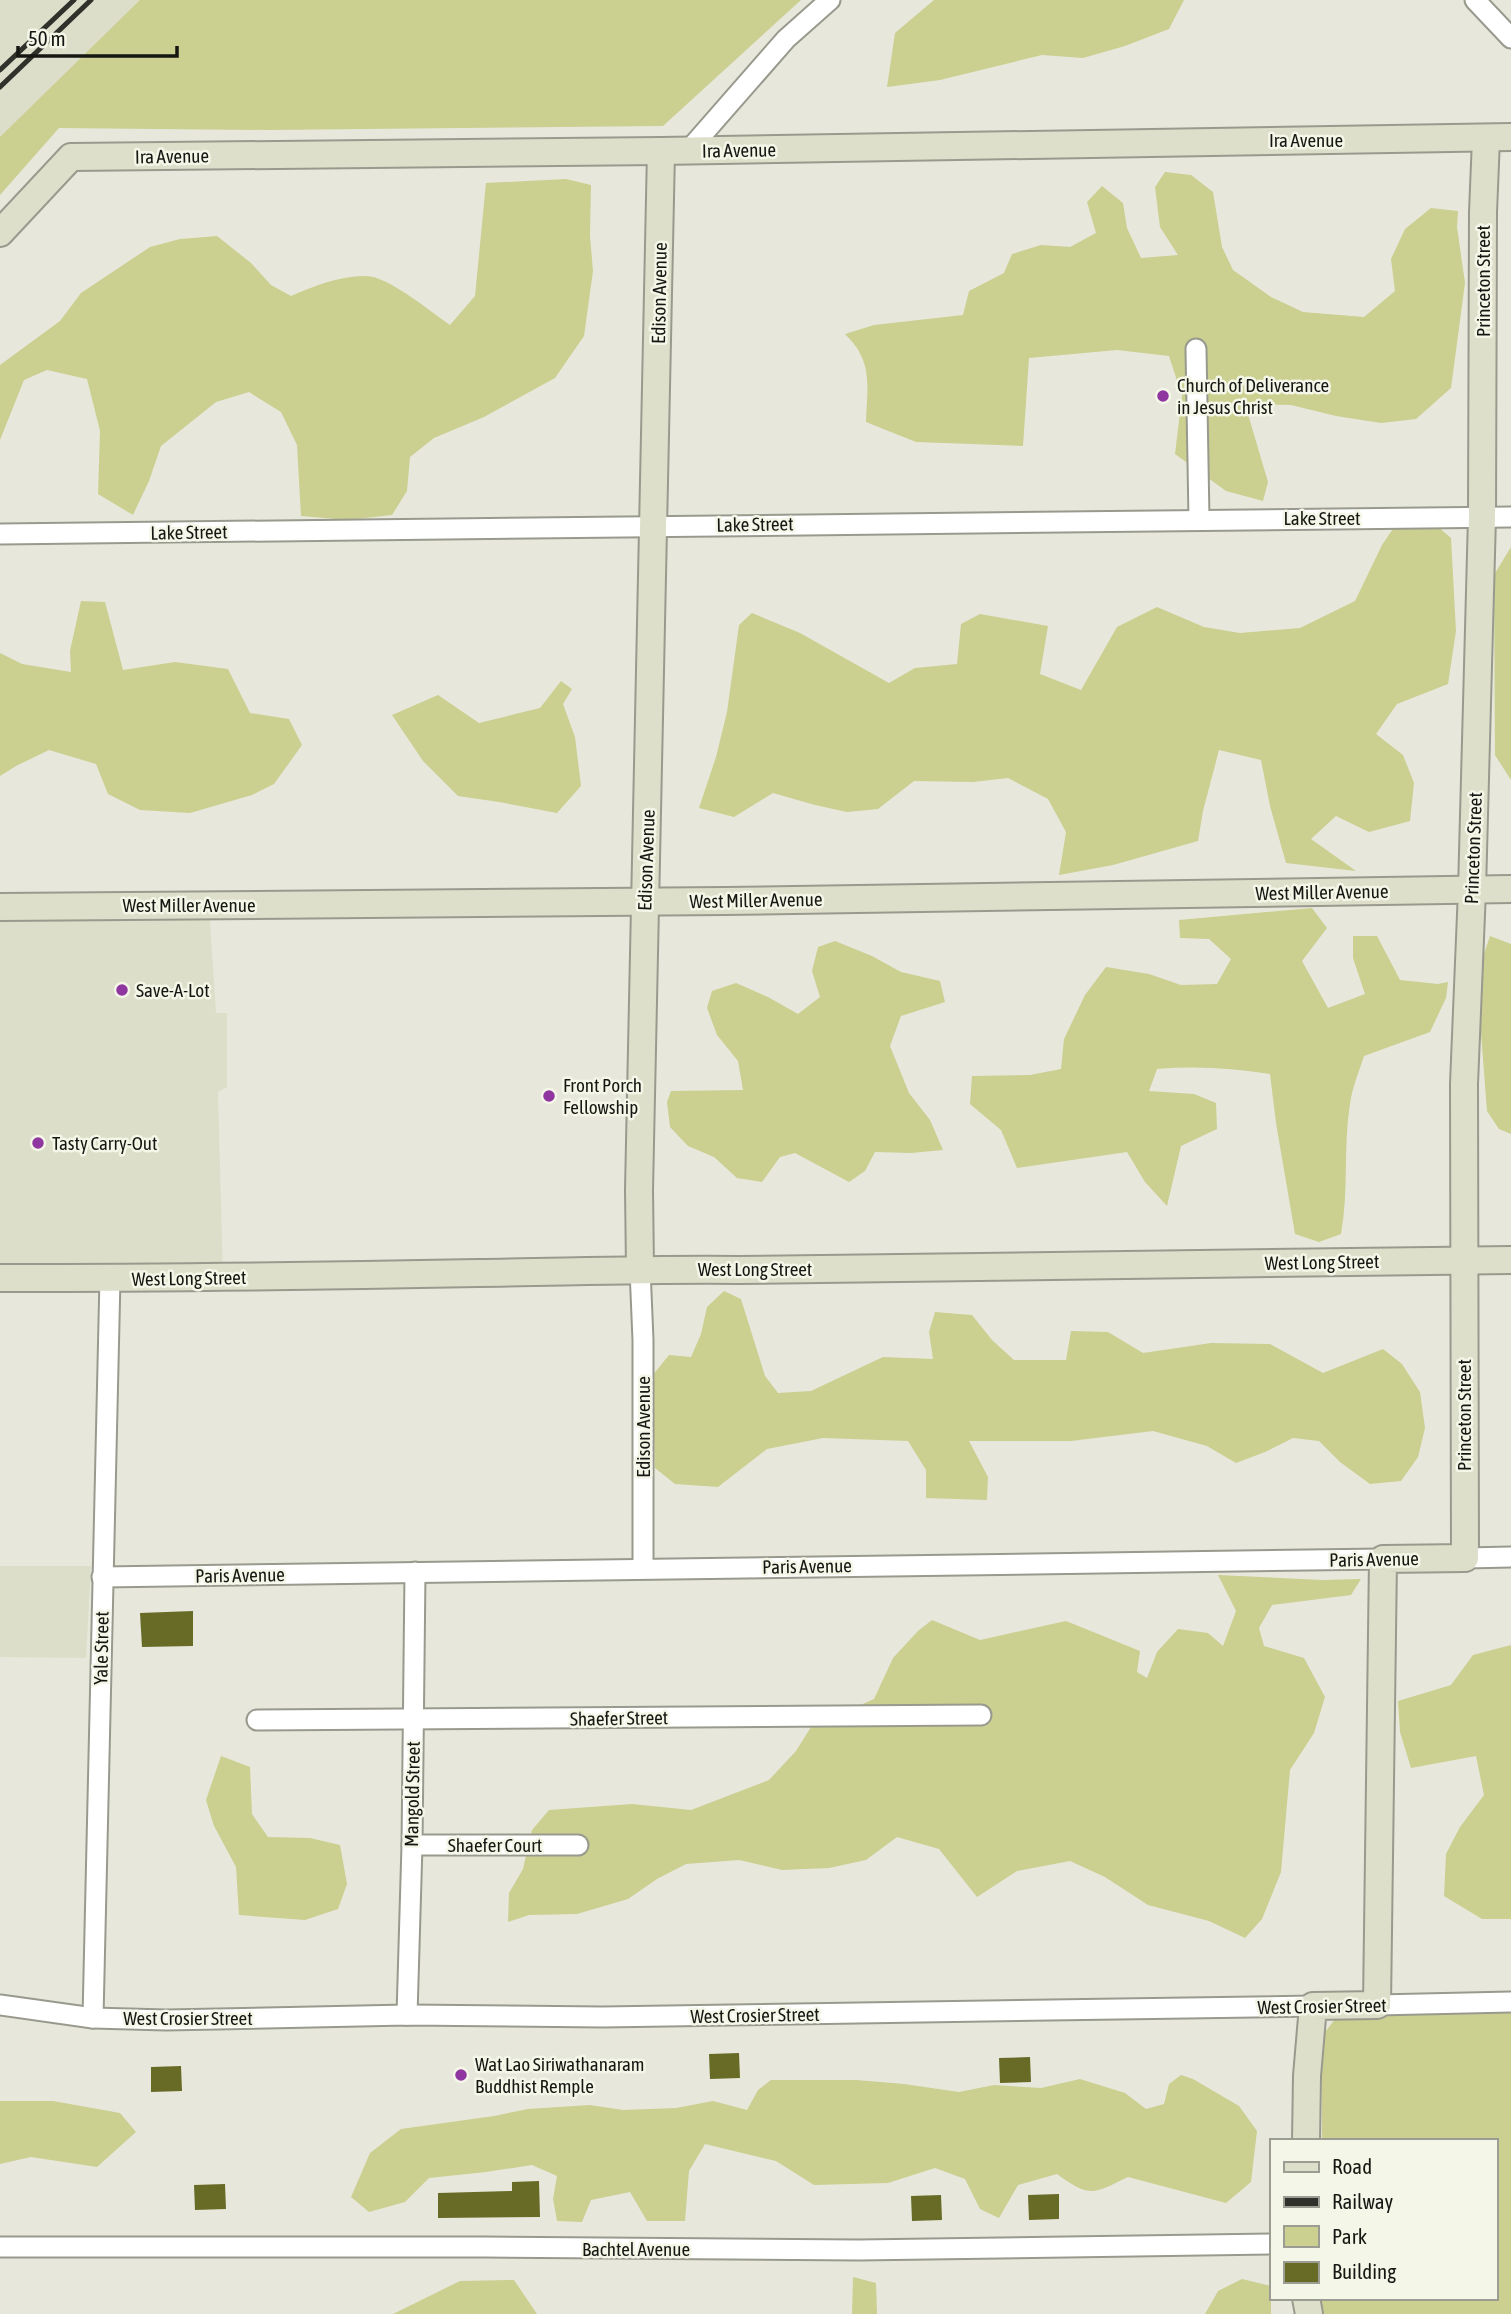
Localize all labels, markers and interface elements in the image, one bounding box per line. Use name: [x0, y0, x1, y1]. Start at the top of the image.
scale bar: [18, 14, 177, 58]
text: 50 m: [28, 26, 66, 50]
street label: Ira Avenue: [1269, 129, 1343, 151]
street label: Ira Avenue: [702, 138, 776, 162]
street label: Ira Avenue: [135, 144, 209, 168]
street label: Princeton Street: [1472, 225, 1494, 337]
street label: Edison Avenue: [647, 242, 671, 344]
place label: Church of Deliverance in Jesus Christ: [1177, 374, 1329, 418]
marker: Church of Deliverance in Jesus Christ: [1155, 388, 1171, 404]
street label: Lake Street: [1283, 507, 1361, 529]
street label: Lake Street: [716, 512, 794, 536]
street label: Lake Street: [150, 520, 228, 544]
street label: Princeton Street: [1460, 792, 1486, 904]
street label: Edison Avenue: [633, 809, 659, 911]
street label: West Miller Avenue: [1255, 880, 1389, 904]
street label: West Miller Avenue: [689, 888, 823, 912]
street label: West Miller Avenue: [122, 894, 256, 916]
place label: Save-A-Lot: [136, 979, 210, 1001]
marker: Save-A-Lot: [114, 982, 130, 998]
place label: Front Porch Fellowship: [563, 1074, 642, 1118]
marker: Front Porch Fellowship: [541, 1088, 557, 1104]
place label: Tasty Carry-Out: [52, 1132, 157, 1154]
marker: Tasty Carry-Out: [30, 1135, 46, 1151]
street label: West Long Street: [1265, 1250, 1379, 1274]
street label: West Long Street: [698, 1258, 812, 1280]
street label: West Long Street: [132, 1266, 246, 1290]
street label: Princeton Street: [1453, 1359, 1475, 1471]
street label: Edison Avenue: [632, 1376, 654, 1478]
street label: Paris Avenue: [1329, 1547, 1419, 1571]
street label: Paris Avenue: [762, 1554, 852, 1578]
street label: Paris Avenue: [195, 1563, 285, 1587]
street label: Yale Street: [89, 1611, 113, 1685]
street label: Shaefer Street: [570, 1706, 668, 1730]
street label: Mangold Street: [400, 1741, 424, 1847]
street label: Shaefer Court: [448, 1834, 542, 1856]
street label: West Crosier Street: [1257, 1994, 1387, 2018]
street label: West Crosier Street: [690, 2003, 820, 2027]
street label: West Crosier Street: [123, 2007, 253, 2029]
place label: Wat Lao Siriwathanaram Buddhist Remple: [475, 2053, 644, 2097]
marker: Wat Lao Siriwathanaram Buddhist Remple: [453, 2067, 469, 2083]
legend: [1270, 2139, 1497, 2300]
text: Road: [1332, 2154, 1372, 2178]
text: Railway: [1332, 2189, 1394, 2213]
text: Park: [1332, 2224, 1367, 2248]
street label: Bachtel Avenue: [582, 2238, 690, 2260]
text: Building: [1332, 2259, 1396, 2283]

